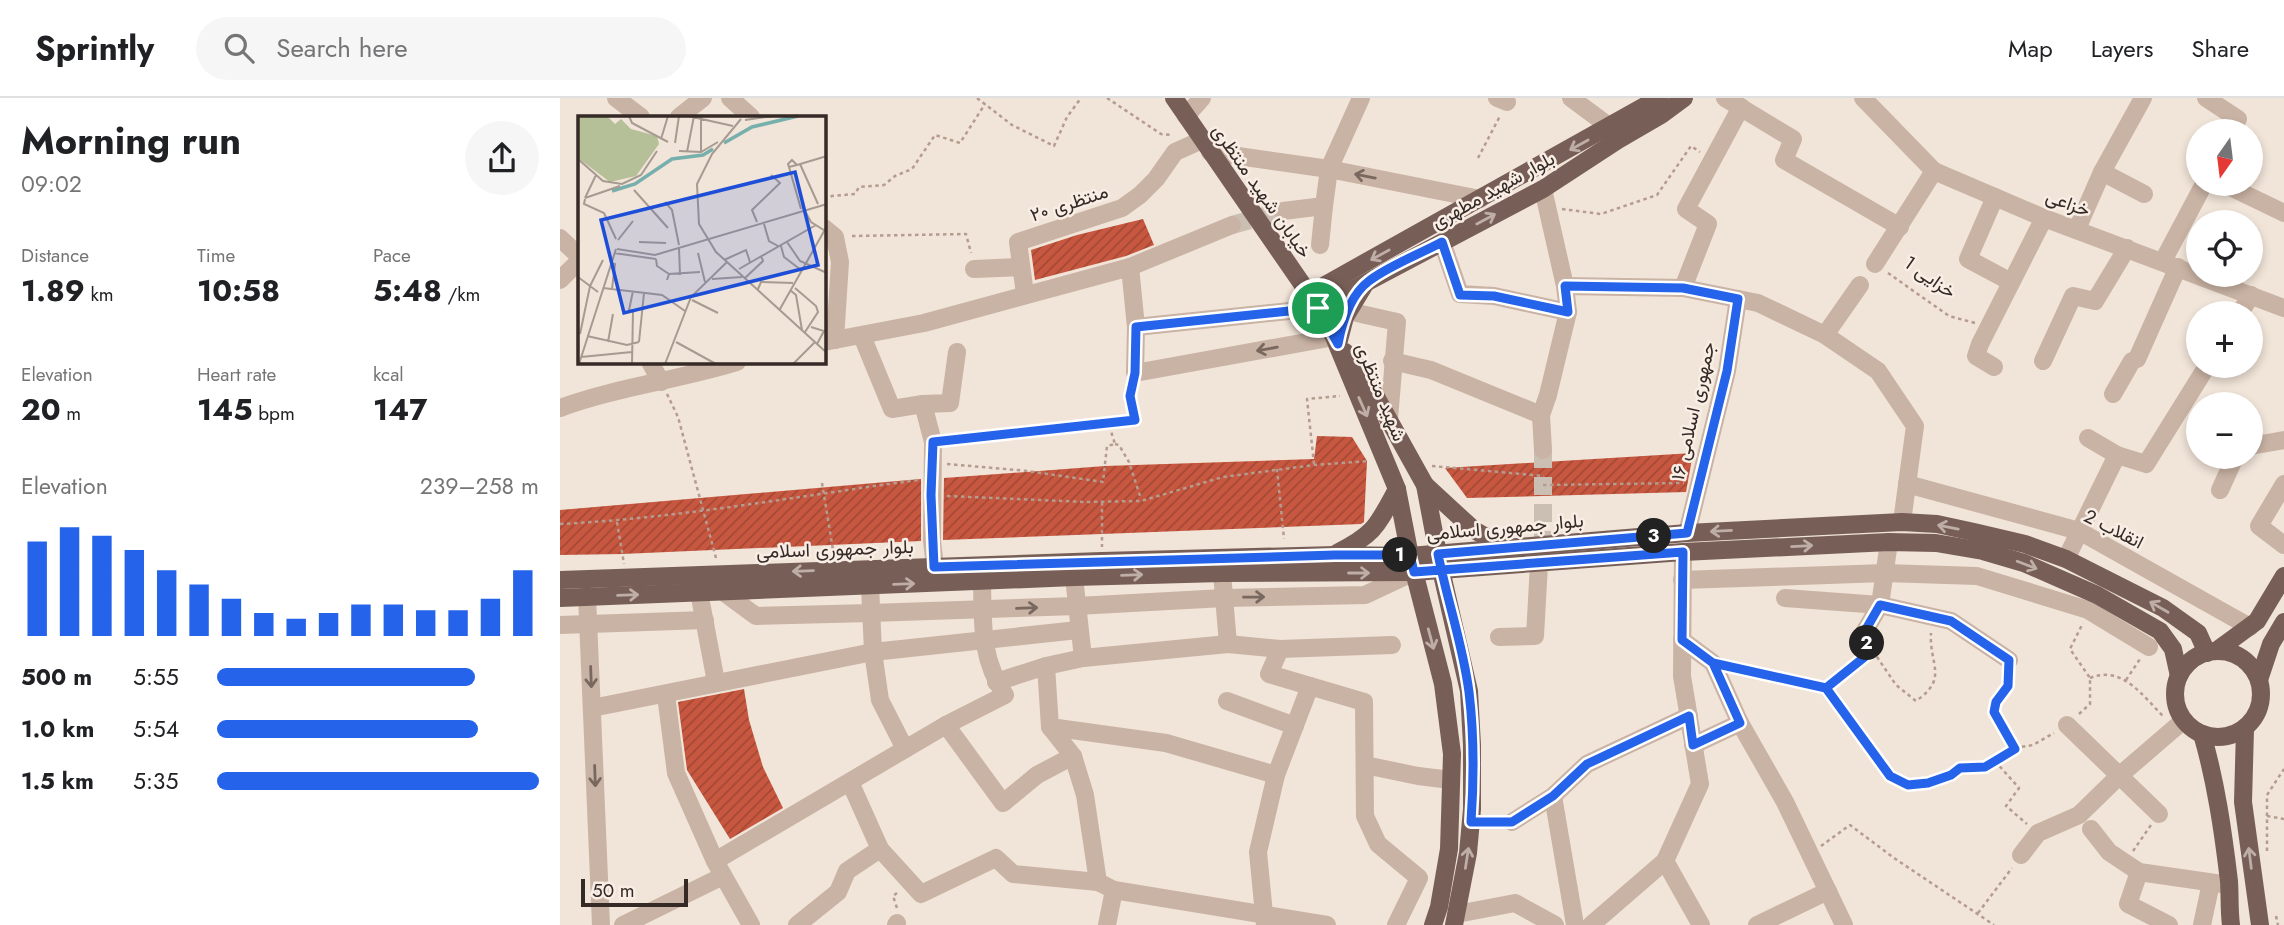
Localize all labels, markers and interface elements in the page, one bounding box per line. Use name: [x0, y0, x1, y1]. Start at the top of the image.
search box: [196, 17, 686, 80]
text: Sprintly: [35, 25, 154, 72]
icon: search: [220, 29, 258, 67]
text: Search here: [276, 29, 408, 67]
text: Map: [2008, 31, 2053, 66]
text: Layers: [2091, 31, 2153, 66]
text: Share: [2191, 31, 2249, 66]
text: Morning run: [21, 113, 241, 168]
inset map: [578, 116, 826, 364]
street label: خیابان شهید منتظری: [1206, 119, 1318, 263]
north arrow: [2186, 119, 2263, 196]
map controls: [2186, 119, 2263, 469]
button: share: [465, 121, 539, 195]
one-way arrow: [1569, 138, 1589, 152]
street label: بلوار شهید مطهری: [1427, 145, 1559, 235]
text: 09:02: [21, 167, 82, 201]
one-way arrow: [1354, 169, 1377, 183]
street label: منتظری ۲۰: [1027, 178, 1111, 228]
street label: خزاعی: [2042, 183, 2094, 223]
button: locate: [2186, 210, 2263, 287]
one-way arrow: [1475, 212, 1496, 225]
text: Distance: [21, 242, 89, 269]
text: Time: [197, 242, 235, 269]
text: Pace: [373, 242, 411, 269]
one-way arrow: [1370, 248, 1390, 262]
street label: خزایی 1: [1898, 249, 1962, 305]
text: 1.89: [21, 269, 85, 312]
text: 10:58: [197, 269, 280, 312]
text: 5:48: [373, 269, 442, 312]
pin: [1288, 278, 1348, 338]
text: km: [85, 281, 114, 308]
text: /km: [442, 281, 480, 308]
icon: arrive: [1299, 289, 1337, 327]
button: +: [2186, 301, 2263, 378]
street label: شهید منتظری: [1349, 339, 1413, 445]
street label: جمهوری اسلامی ۱۶: [1664, 339, 1722, 483]
one-way arrow: [1256, 343, 1279, 356]
text: Elevation: [21, 361, 93, 388]
text: Heart rate: [197, 361, 276, 388]
text: kcal: [373, 361, 404, 388]
text: 20: [21, 388, 61, 431]
text: 145: [197, 388, 253, 431]
text: 147: [373, 388, 427, 431]
button: −: [2186, 392, 2263, 469]
one-way arrow: [1357, 396, 1370, 417]
text: m: [61, 400, 81, 427]
text: bpm: [253, 400, 295, 427]
text: Elevation: [21, 469, 108, 503]
text: 239–258 m: [420, 469, 539, 503]
street label: انقلاب 2: [2079, 502, 2149, 556]
street label: بلوار جمهوری اسلامی: [1425, 507, 1585, 547]
pin: 3: [1636, 518, 1672, 554]
one-way arrow: [1937, 519, 1960, 533]
text: 3: [1648, 522, 1659, 549]
one-way arrow: [1710, 525, 1733, 538]
street label: بلوار جمهوری اسلامی: [756, 533, 914, 565]
pin: 1: [1382, 538, 1418, 573]
one-way arrow: [1791, 540, 1814, 553]
text: 1: [1395, 541, 1404, 568]
one-way arrow: [2016, 559, 2037, 572]
one-way arrow: [792, 565, 815, 578]
one-way arrow: [1348, 566, 1371, 580]
one-way arrow: [1120, 568, 1143, 582]
one-way arrow: [893, 577, 916, 590]
one-way arrow: [616, 588, 639, 601]
one-way arrow: [1242, 590, 1265, 604]
one-way arrow: [2150, 600, 2170, 614]
one-way arrow: [1015, 602, 1038, 615]
pin: 2: [1850, 626, 1884, 660]
one-way arrow: [1425, 628, 1438, 650]
text: 2: [1860, 629, 1873, 656]
text: 500 m: [21, 660, 92, 694]
text: 5:55: [133, 660, 179, 694]
one-way arrow: [584, 665, 597, 688]
text: 1.0 km: [21, 712, 94, 746]
text: 5:54: [133, 712, 179, 746]
text: 1.5 km: [21, 764, 94, 798]
text: 5:35: [133, 764, 178, 798]
one-way arrow: [588, 765, 601, 788]
one-way arrow: [1461, 847, 1474, 870]
one-way arrow: [2244, 847, 2257, 869]
scale bar: [581, 876, 688, 908]
text: 50 m: [592, 877, 635, 904]

